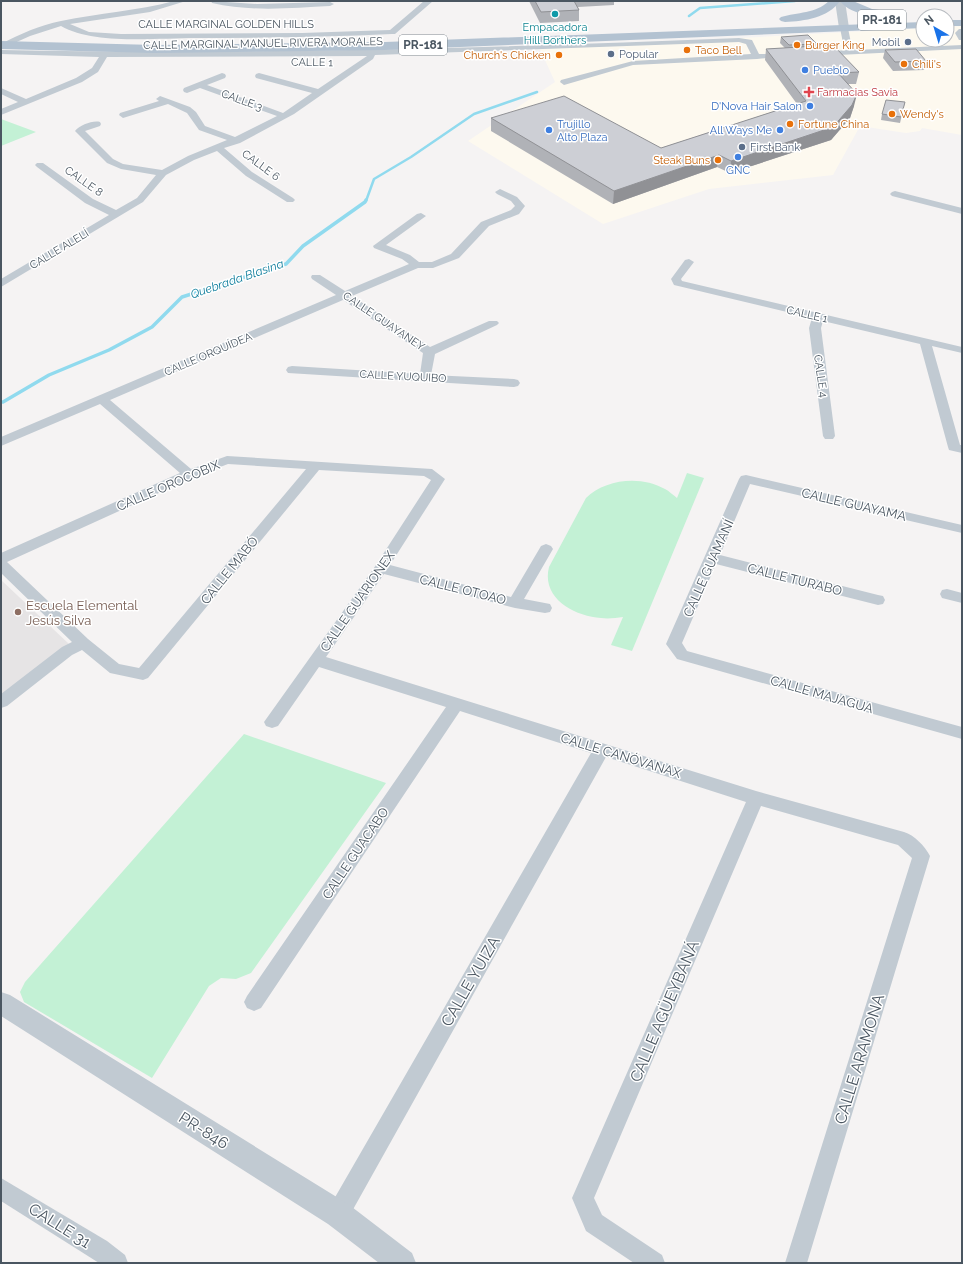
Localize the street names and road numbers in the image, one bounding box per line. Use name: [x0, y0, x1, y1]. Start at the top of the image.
road number: PR-181: [858, 10, 906, 30]
street label: CALLE MARGINAL GOLDEN HILLS: [138, 18, 314, 31]
street label: CALLE MARGINAL MANUEL RIVERA MORALES: [143, 35, 383, 52]
road number: PR-181: [399, 35, 447, 55]
street label: CALLE 1: [291, 56, 333, 69]
street label: CALLE 3: [219, 87, 264, 114]
street label: CALLE 6: [239, 147, 283, 184]
street label: CALLE 8: [62, 164, 105, 199]
street label: CALLE ALELÍ: [27, 226, 91, 272]
street label: CALLE GUAYANEY: [340, 289, 427, 354]
street label: CALLE 1: [785, 303, 829, 326]
street label: CALLE ORQUÍDEA: [162, 329, 254, 379]
street label: CALLE 4: [811, 354, 830, 398]
street label: CALLE YUQUIBO: [359, 368, 447, 385]
street label: CALLE OROCOBIX: [114, 457, 223, 514]
street label: CALLE GUAYAMA: [800, 485, 908, 524]
street label: CALLE GUAMANÍ: [680, 517, 737, 619]
street label: CALLE MABÓ: [198, 533, 261, 607]
street label: CALLE GUARIONEX: [317, 548, 398, 654]
street label: CALLE TURABO: [746, 560, 844, 599]
street label: CALLE OTOAO: [418, 571, 508, 608]
street label: CALLE MAJAGUA: [769, 673, 875, 716]
street label: CALLE CANÓVANAX: [559, 730, 684, 781]
street label: CALLE GUACABO: [319, 804, 392, 902]
street label: CALLE YUIZA: [437, 933, 504, 1030]
street label: CALLE AGÜEYBANÁ: [625, 937, 703, 1085]
street label: CALLE ARAMONA: [831, 992, 888, 1126]
street label: PR-846: [175, 1108, 232, 1153]
street label: CALLE 31: [25, 1199, 94, 1252]

